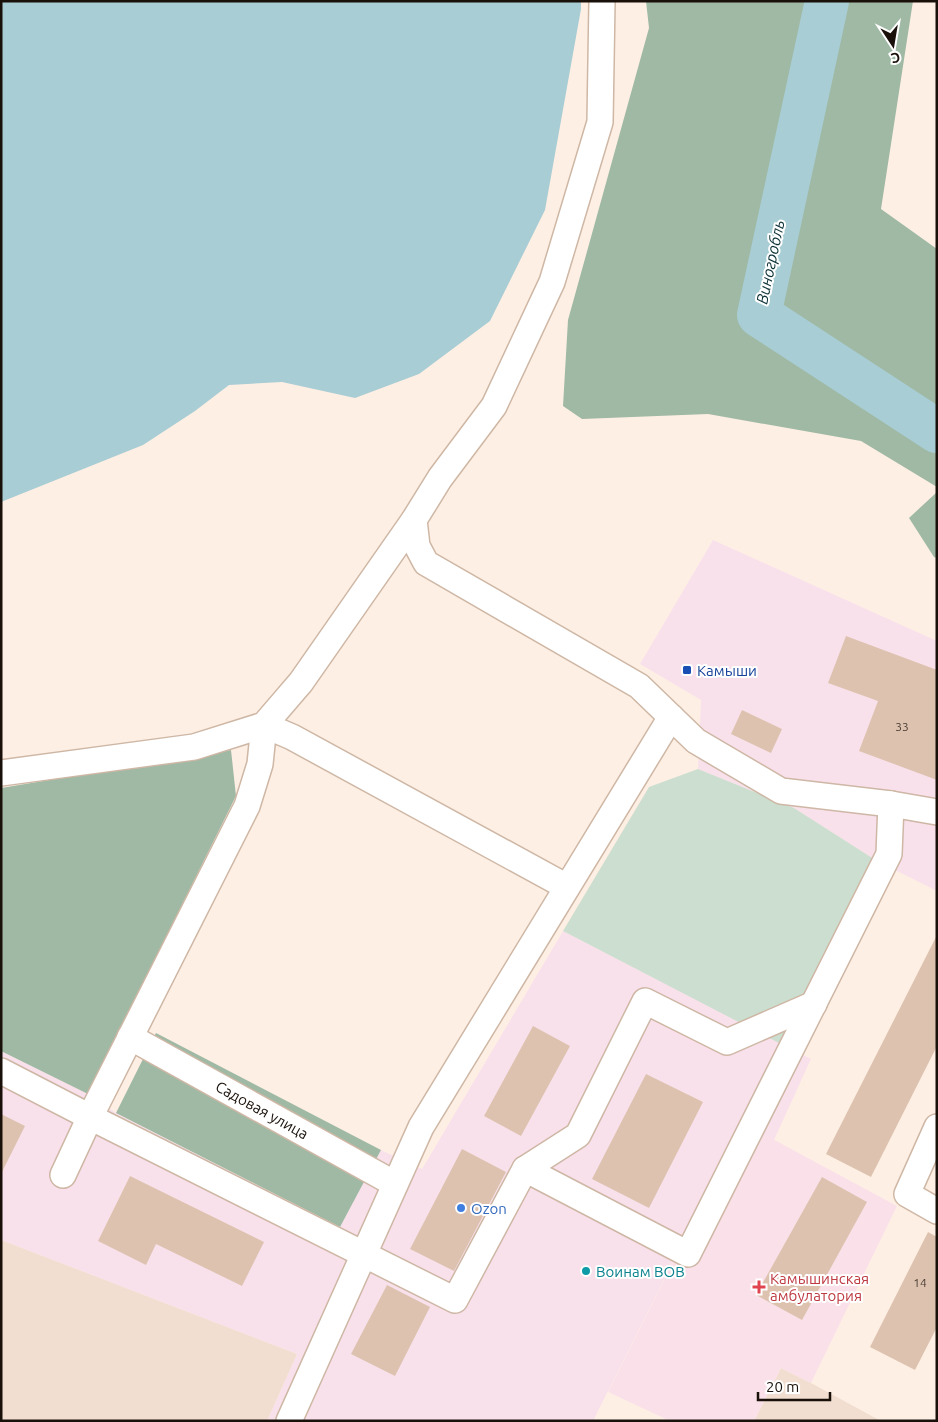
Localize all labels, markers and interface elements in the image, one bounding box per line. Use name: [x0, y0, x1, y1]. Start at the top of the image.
north arrow: [868, 20, 918, 70]
text: С: [890, 49, 902, 66]
water label: Виногробль: [752, 218, 788, 306]
place label: Камыши: [697, 662, 757, 679]
marker: Камыши: [681, 664, 693, 676]
house number: 33: [895, 720, 909, 733]
street label: Садовая улица: [213, 1078, 311, 1142]
place label: Ozon: [471, 1200, 507, 1217]
marker: Ozon: [455, 1202, 467, 1214]
place label: Воинам ВОВ: [596, 1263, 685, 1280]
marker: Воинам ВОВ: [580, 1265, 592, 1277]
place label: Камышинская амбулатория: [770, 1270, 869, 1304]
house number: 14: [913, 1276, 927, 1289]
marker: Камышинская амбулатория: [752, 1280, 766, 1294]
scale bar: [758, 1370, 830, 1402]
text: 20 m: [766, 1378, 799, 1395]

